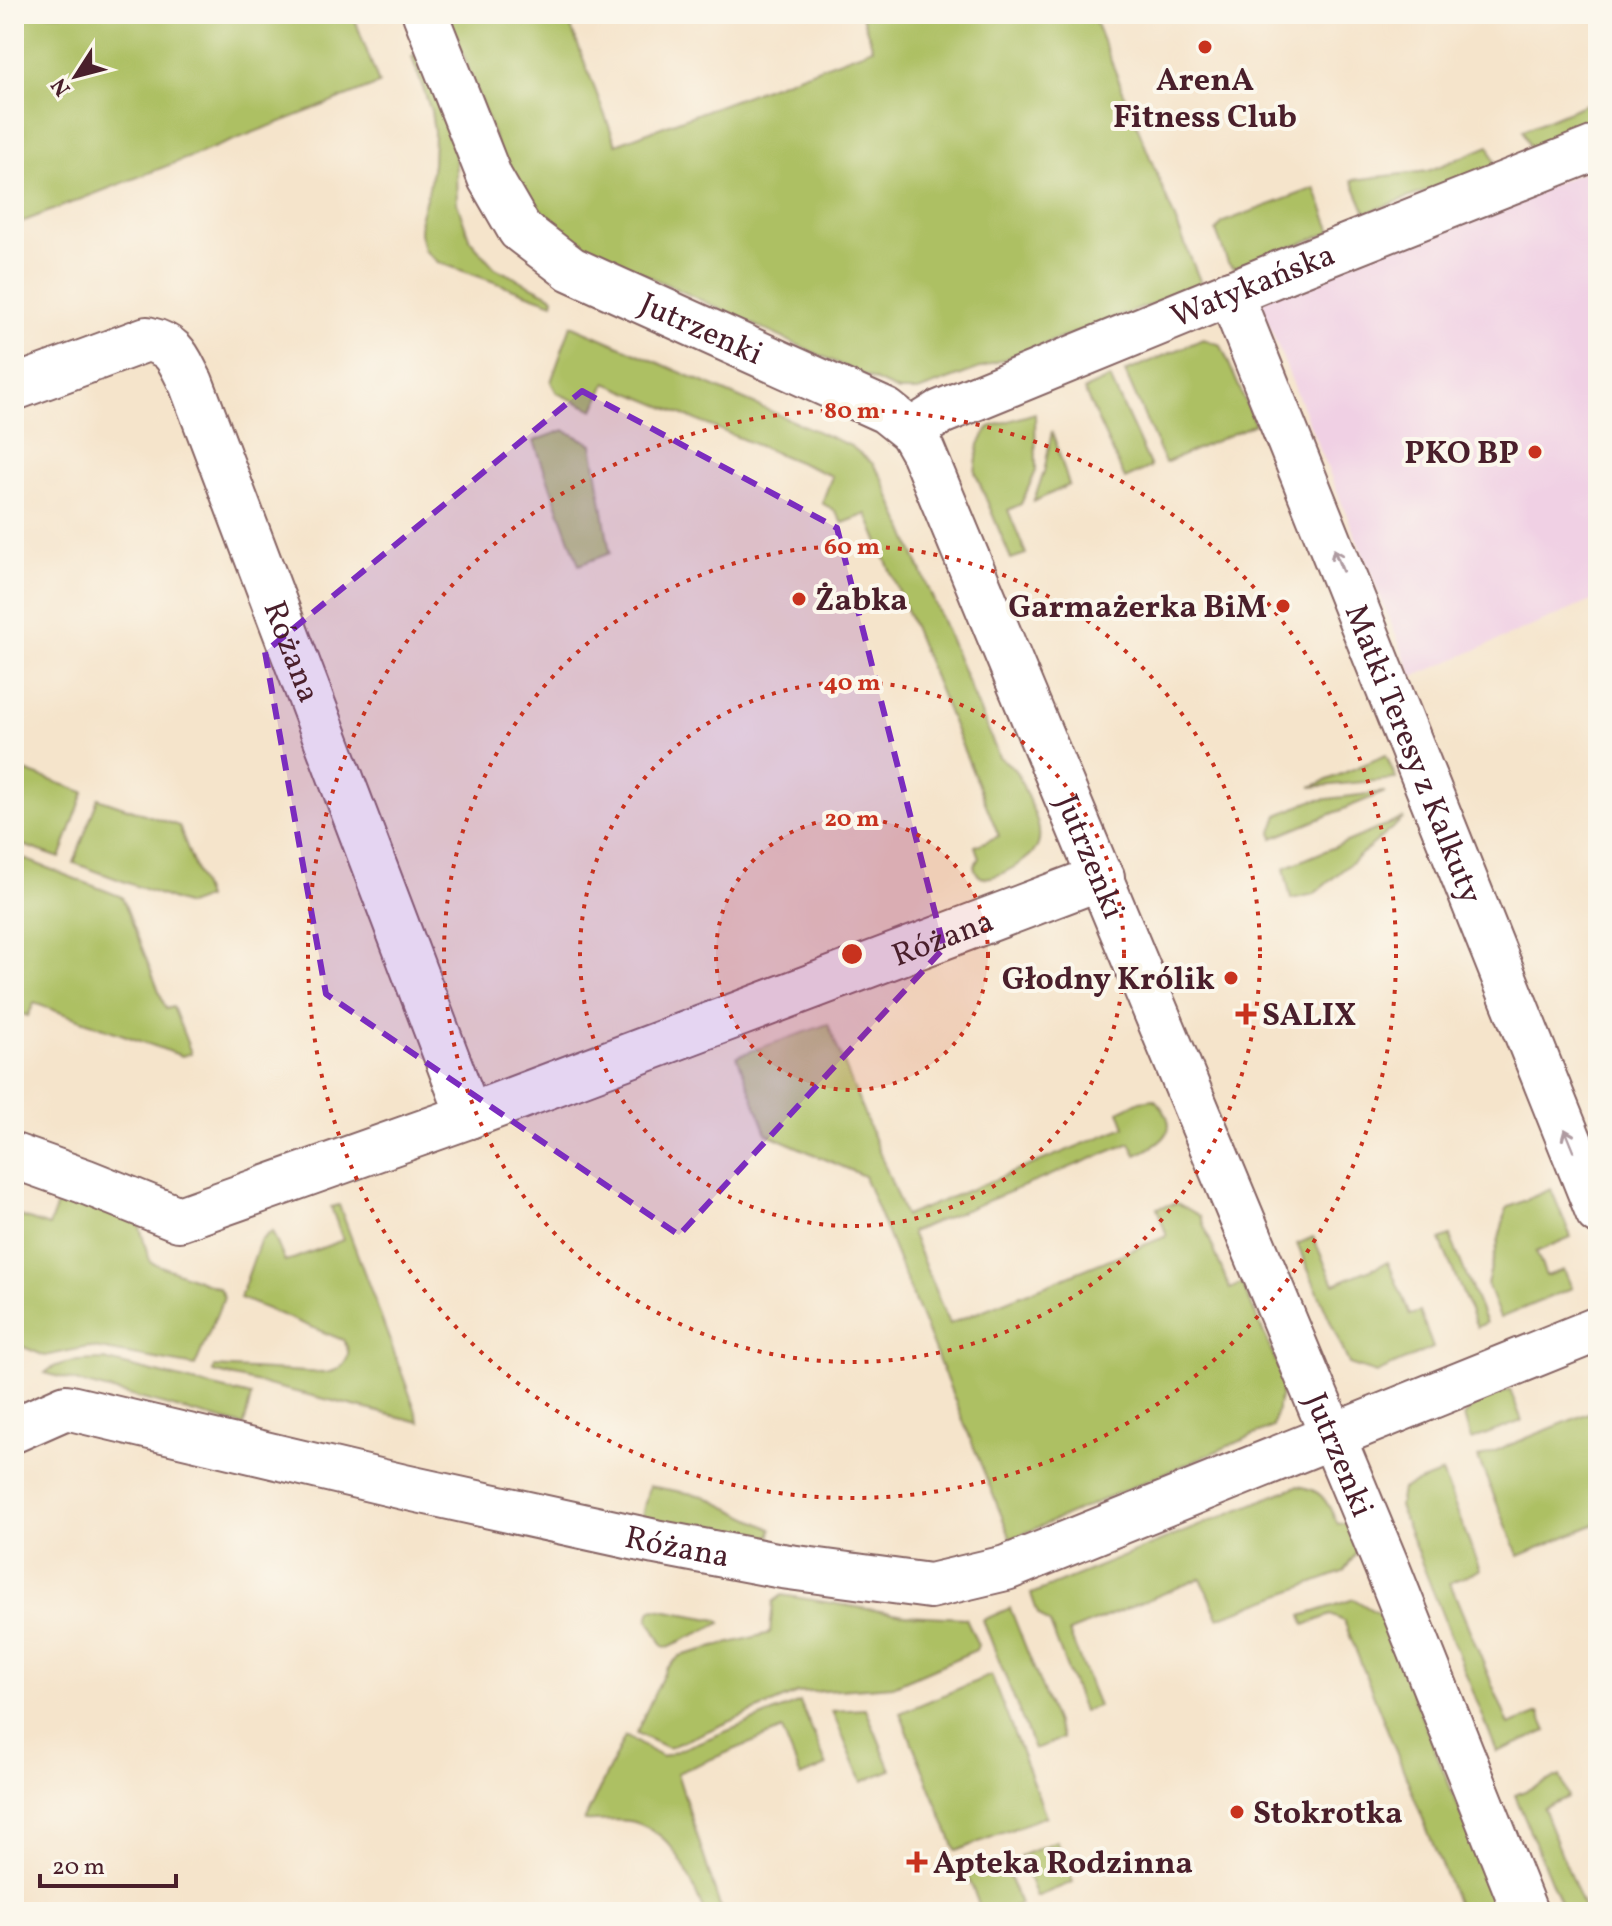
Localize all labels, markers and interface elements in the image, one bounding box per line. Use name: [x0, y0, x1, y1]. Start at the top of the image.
north arrow: [36, 36, 116, 116]
marker: ArenA Fitness Club: [1196, 38, 1214, 56]
place label: ArenA Fitness Club: [1113, 60, 1297, 141]
text: N: [45, 71, 79, 102]
street label: Watykańska: [1165, 234, 1342, 340]
street label: Jutrzenki: [632, 284, 769, 378]
text: 80 m: [824, 395, 880, 429]
place label: PKO BP: [1404, 433, 1519, 477]
marker: PKO BP: [1526, 443, 1544, 461]
text: 60 m: [824, 531, 880, 565]
one-way arrow: [1330, 548, 1345, 573]
place label: Żabka: [815, 580, 908, 624]
place label: Garmażerka BiM: [1008, 587, 1267, 631]
marker: Żabka: [790, 590, 808, 608]
street label: Różana: [251, 595, 329, 709]
marker: Garmażerka BiM: [1274, 597, 1292, 615]
street label: Matki Teresy z Kalkuty: [1332, 598, 1491, 911]
text: 40 m: [824, 667, 880, 701]
street label: Jutrzenki: [1043, 788, 1134, 926]
text: 20 m: [824, 803, 880, 837]
street label: Różana: [886, 901, 1000, 979]
centre of rings: [838, 940, 866, 968]
place label: Głodny Królik: [1002, 959, 1215, 1003]
marker: Głodny Królik: [1222, 969, 1240, 987]
place label: SALIX: [1262, 995, 1357, 1039]
marker: SALIX: [1237, 1005, 1255, 1023]
one-way arrow: [1561, 1128, 1575, 1153]
street label: Jutrzenki: [1292, 1387, 1383, 1524]
street label: Różana: [621, 1517, 733, 1581]
place label: Stokrotka: [1253, 1793, 1403, 1837]
marker: Stokrotka: [1228, 1803, 1246, 1821]
scale bar: [40, 1838, 176, 1888]
place label: Apteka Rodzinna: [933, 1843, 1193, 1887]
text: 20 m: [52, 1851, 105, 1885]
marker: Apteka Rodzinna: [908, 1853, 926, 1871]

